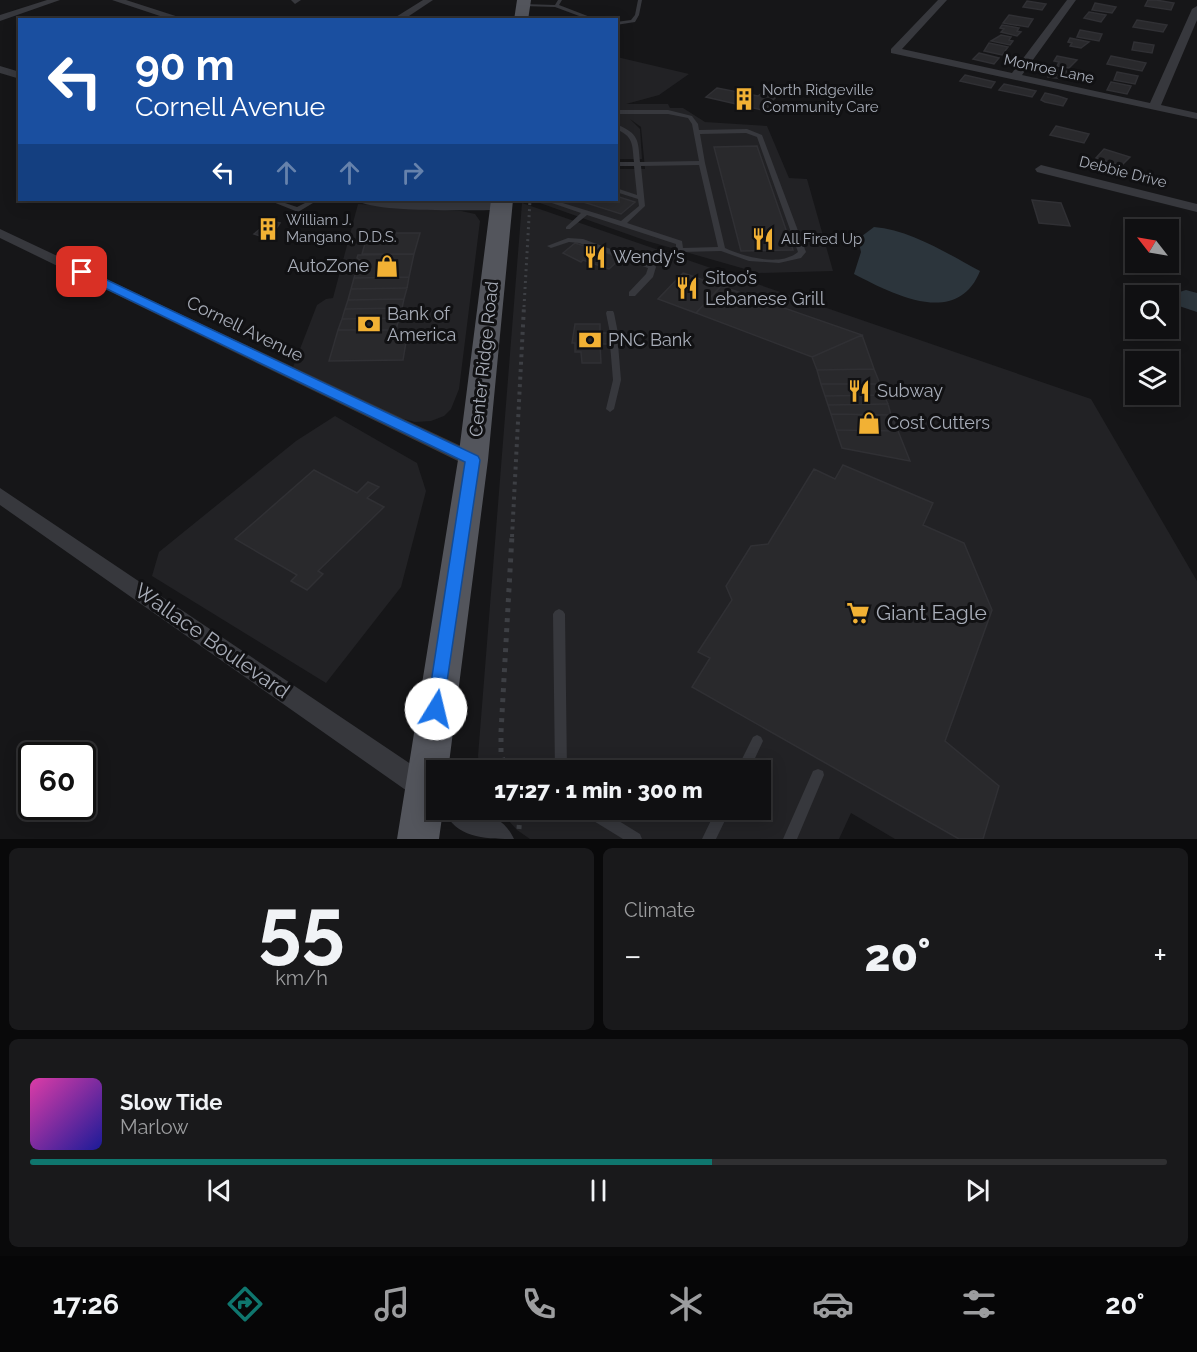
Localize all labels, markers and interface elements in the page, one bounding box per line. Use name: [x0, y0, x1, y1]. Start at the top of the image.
text: 90 m: [135, 41, 235, 90]
icon: left: [36, 42, 114, 120]
street label: Monroe Lane: [1002, 51, 1096, 87]
place label: North Ridgeville Community Care: [762, 81, 879, 116]
building icon: North Ridgeville Community Care: [731, 86, 757, 112]
text: Cornell Avenue: [135, 91, 325, 122]
street label: Debbie Drive: [1077, 152, 1169, 192]
icon: left: [207, 156, 240, 189]
icon: ahead: [270, 156, 303, 189]
icon: ahead: [333, 156, 366, 189]
icon: right: [396, 156, 429, 189]
place label: William J. Mangano, D.D.S.: [286, 211, 397, 246]
building icon: William J. Mangano, D.D.S.: [255, 216, 281, 242]
north arrow: [1125, 219, 1179, 273]
map controls: [1125, 219, 1179, 405]
restaurant icon: All Fired Up: [750, 226, 776, 252]
place label: All Fired Up: [781, 230, 862, 248]
restaurant icon: Wendy's: [582, 244, 608, 270]
pin: [56, 246, 107, 297]
place label: Wendy's: [613, 246, 685, 267]
shop icon: AutoZone: [374, 253, 400, 279]
icon: arrive: [65, 255, 98, 288]
place label: AutoZone: [287, 255, 369, 276]
place label: Sitoo’s Lebanese Grill: [705, 267, 825, 309]
restaurant icon: Sitoo’s Lebanese Grill: [674, 275, 700, 301]
street label: Center Ridge Road: [465, 280, 502, 438]
button: search: [1125, 285, 1179, 339]
street label: Cornell Avenue: [184, 291, 307, 366]
place label: Bank of America: [387, 303, 456, 345]
bank icon: Bank of America: [356, 311, 382, 337]
bank icon: PNC Bank: [577, 327, 603, 353]
place label: PNC Bank: [608, 329, 692, 350]
button: layers: [1125, 351, 1179, 405]
restaurant icon: Subway: [846, 378, 872, 404]
place label: Subway: [877, 380, 943, 401]
shop icon: Cost Cutters: [856, 410, 882, 436]
place label: Cost Cutters: [887, 412, 990, 433]
street label: Wallace Boulevard: [130, 578, 295, 703]
supermarket icon: Giant Eagle: [845, 600, 871, 626]
place label: Giant Eagle: [876, 600, 987, 625]
position arrow: [404, 677, 468, 741]
speed limit sign: 60: [18, 742, 96, 820]
text: 17:27 · 1 min · 300 m: [494, 777, 703, 803]
text: 55: [258, 881, 345, 972]
text: Climate: [624, 898, 695, 922]
text: 20°: [864, 929, 931, 982]
text: −: [624, 936, 642, 975]
text: +: [1153, 936, 1167, 975]
text: km/h: [275, 966, 328, 990]
text: Slow Tide: [120, 1089, 222, 1115]
text: Marlow: [120, 1115, 189, 1139]
icon: previous: [203, 1174, 236, 1207]
icon: pause: [582, 1174, 615, 1207]
icon: next: [961, 1174, 994, 1207]
icon: directions: [224, 1283, 266, 1325]
icon: music: [371, 1283, 413, 1325]
icon: phone: [518, 1283, 560, 1325]
icon: climate: [665, 1283, 707, 1325]
icon: car: [812, 1283, 854, 1325]
icon: filters: [958, 1283, 1000, 1325]
text: 17:26: [52, 1289, 119, 1320]
text: 20°: [1105, 1289, 1144, 1320]

